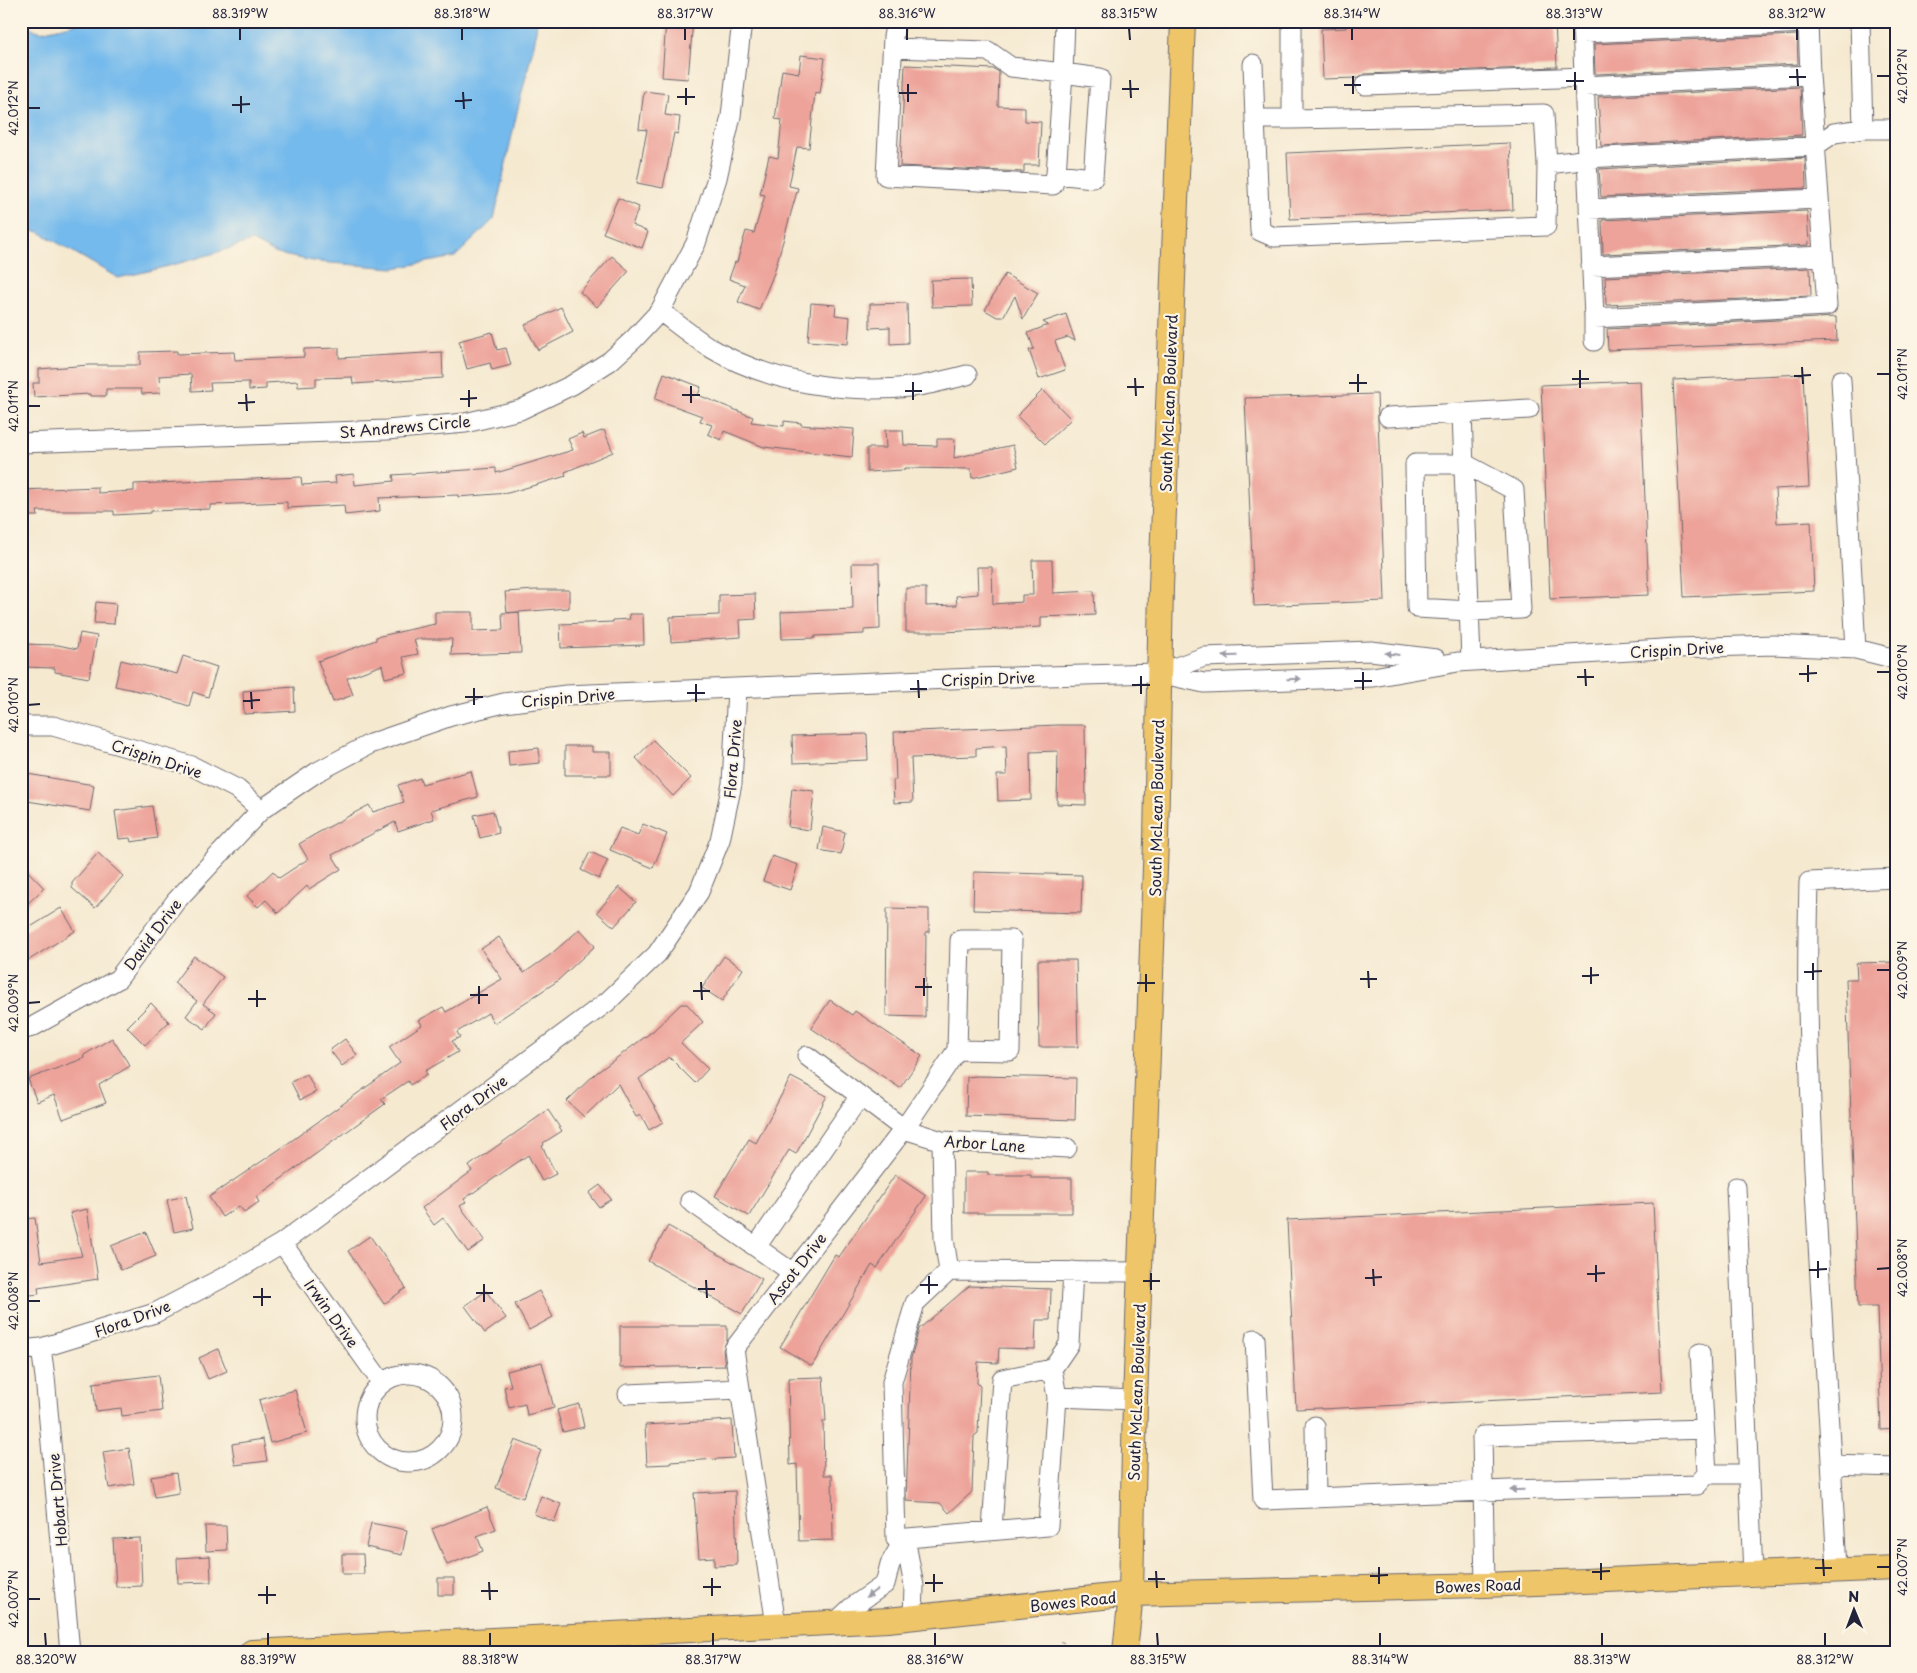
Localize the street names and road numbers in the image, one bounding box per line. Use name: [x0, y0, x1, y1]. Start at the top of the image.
street label: South McLean Boulevard: [1153, 314, 1183, 492]
street label: St Andrews Circle: [339, 409, 471, 443]
street label: Crispin Drive: [1629, 635, 1725, 663]
street label: Crispin Drive: [941, 665, 1035, 691]
street label: Crispin Drive: [520, 681, 616, 713]
street label: Flora Drive: [717, 718, 747, 800]
street label: South McLean Boulevard: [1143, 719, 1169, 897]
street label: Crispin Drive: [109, 733, 205, 783]
street label: David Drive: [118, 893, 187, 974]
street label: Flora Drive: [434, 1069, 512, 1135]
street label: Arbor Lane: [944, 1129, 1026, 1157]
street label: Ascot Drive: [761, 1227, 831, 1309]
street label: Irwin Drive: [299, 1274, 365, 1352]
street label: Flora Drive: [91, 1294, 173, 1342]
street label: South McLean Boulevard: [1121, 1303, 1151, 1481]
street label: Hobart Drive: [41, 1452, 73, 1548]
street label: Bowes Road: [1434, 1572, 1522, 1598]
street label: Bowes Road: [1029, 1585, 1117, 1617]

